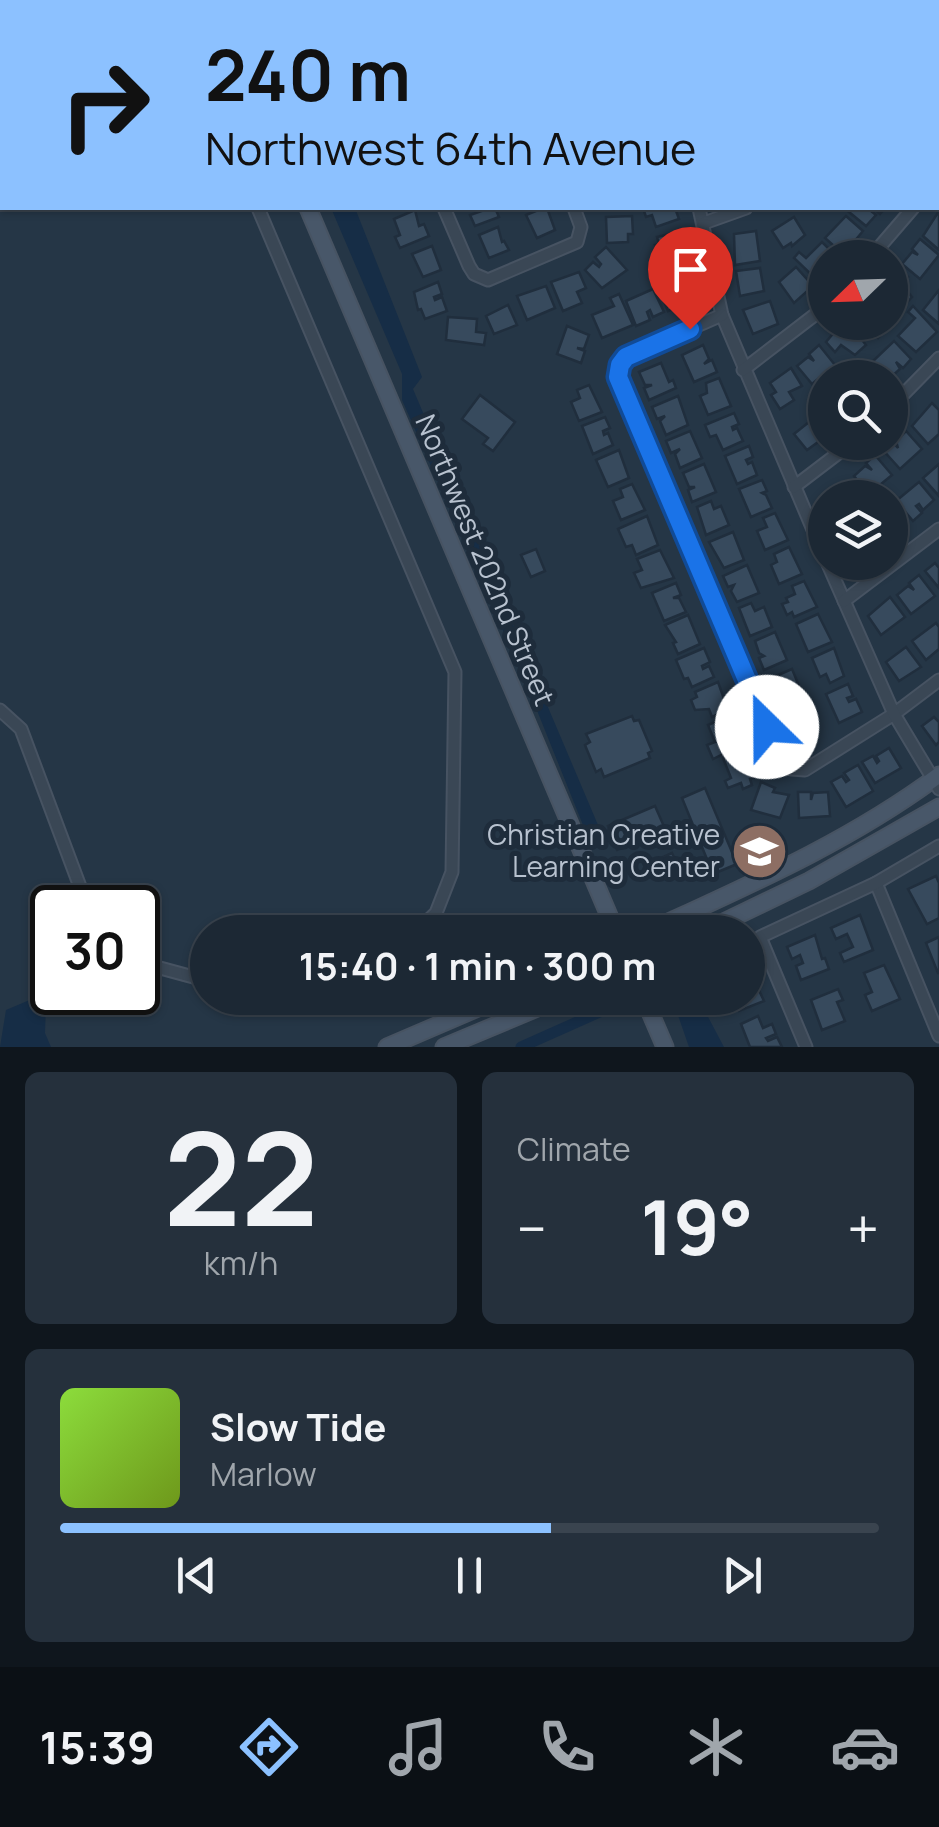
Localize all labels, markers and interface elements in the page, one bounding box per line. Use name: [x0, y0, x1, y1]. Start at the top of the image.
text: 240 m: [205, 26, 411, 122]
icon: right: [40, 40, 170, 170]
text: Northwest 64th Avenue: [205, 117, 696, 179]
pin: [648, 227, 733, 330]
north arrow: [808, 240, 908, 340]
map controls: [808, 240, 908, 580]
icon: arrive: [663, 242, 718, 297]
button: search: [808, 360, 908, 460]
street label: Northwest 202nd Street: [407, 408, 564, 711]
button: layers: [808, 480, 908, 580]
position arrow: [715, 675, 819, 779]
place label: Christian Creative Learning Center: [487, 815, 720, 885]
school or university icon: Christian Creative Learning Center: [729, 821, 789, 881]
speed limit sign: 30: [30, 885, 160, 1015]
text: 15:40 · 1 min · 300 m: [299, 939, 656, 991]
text: 22: [164, 1087, 318, 1265]
text: Climate: [517, 1127, 631, 1171]
text: 19°: [640, 1175, 754, 1278]
text: −: [517, 1190, 547, 1266]
text: +: [847, 1190, 879, 1266]
text: km/h: [204, 1241, 278, 1285]
text: Slow Tide: [210, 1400, 387, 1452]
text: Marlow: [210, 1452, 317, 1496]
icon: previous: [169, 1548, 224, 1603]
icon: pause: [442, 1548, 497, 1603]
icon: next: [715, 1548, 770, 1603]
icon: directions: [234, 1712, 304, 1782]
icon: music: [383, 1712, 453, 1782]
icon: phone: [532, 1712, 602, 1782]
icon: climate: [681, 1712, 751, 1782]
icon: car: [830, 1712, 900, 1782]
text: 15:39: [39, 1716, 155, 1778]

